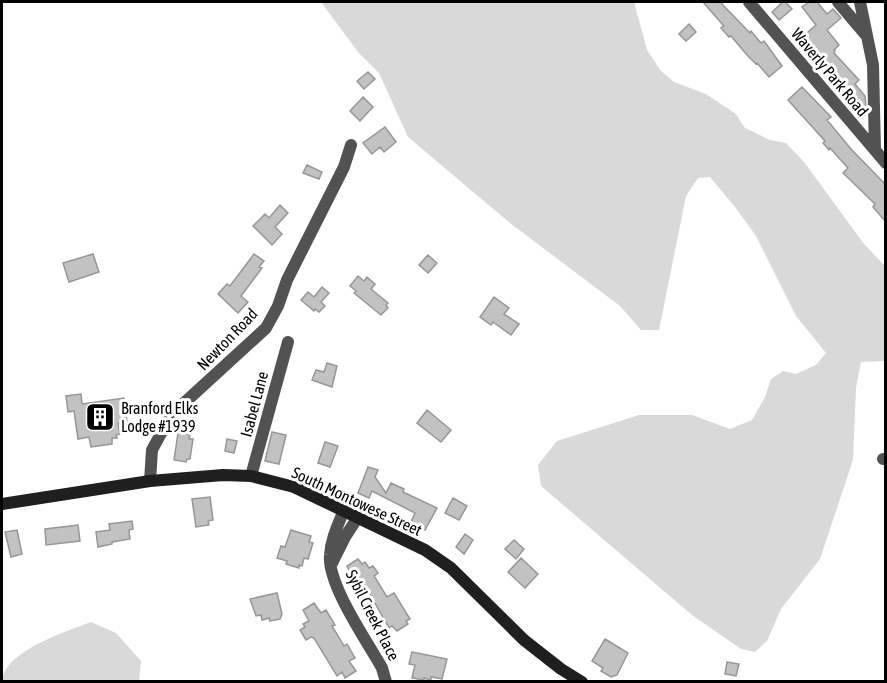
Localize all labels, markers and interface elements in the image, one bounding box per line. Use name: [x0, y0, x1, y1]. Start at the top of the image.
street label: Waverly Park Road: [787, 24, 872, 120]
street label: Newton Road: [193, 304, 261, 374]
street label: Isabel Lane: [237, 369, 271, 439]
place label: Branford Elks Lodge #1939: [121, 399, 199, 436]
building icon: Branford Elks Lodge #1939: [84, 401, 116, 433]
street label: South Montowese Street: [289, 463, 425, 539]
street label: Sybil Creek Place: [342, 567, 404, 664]

